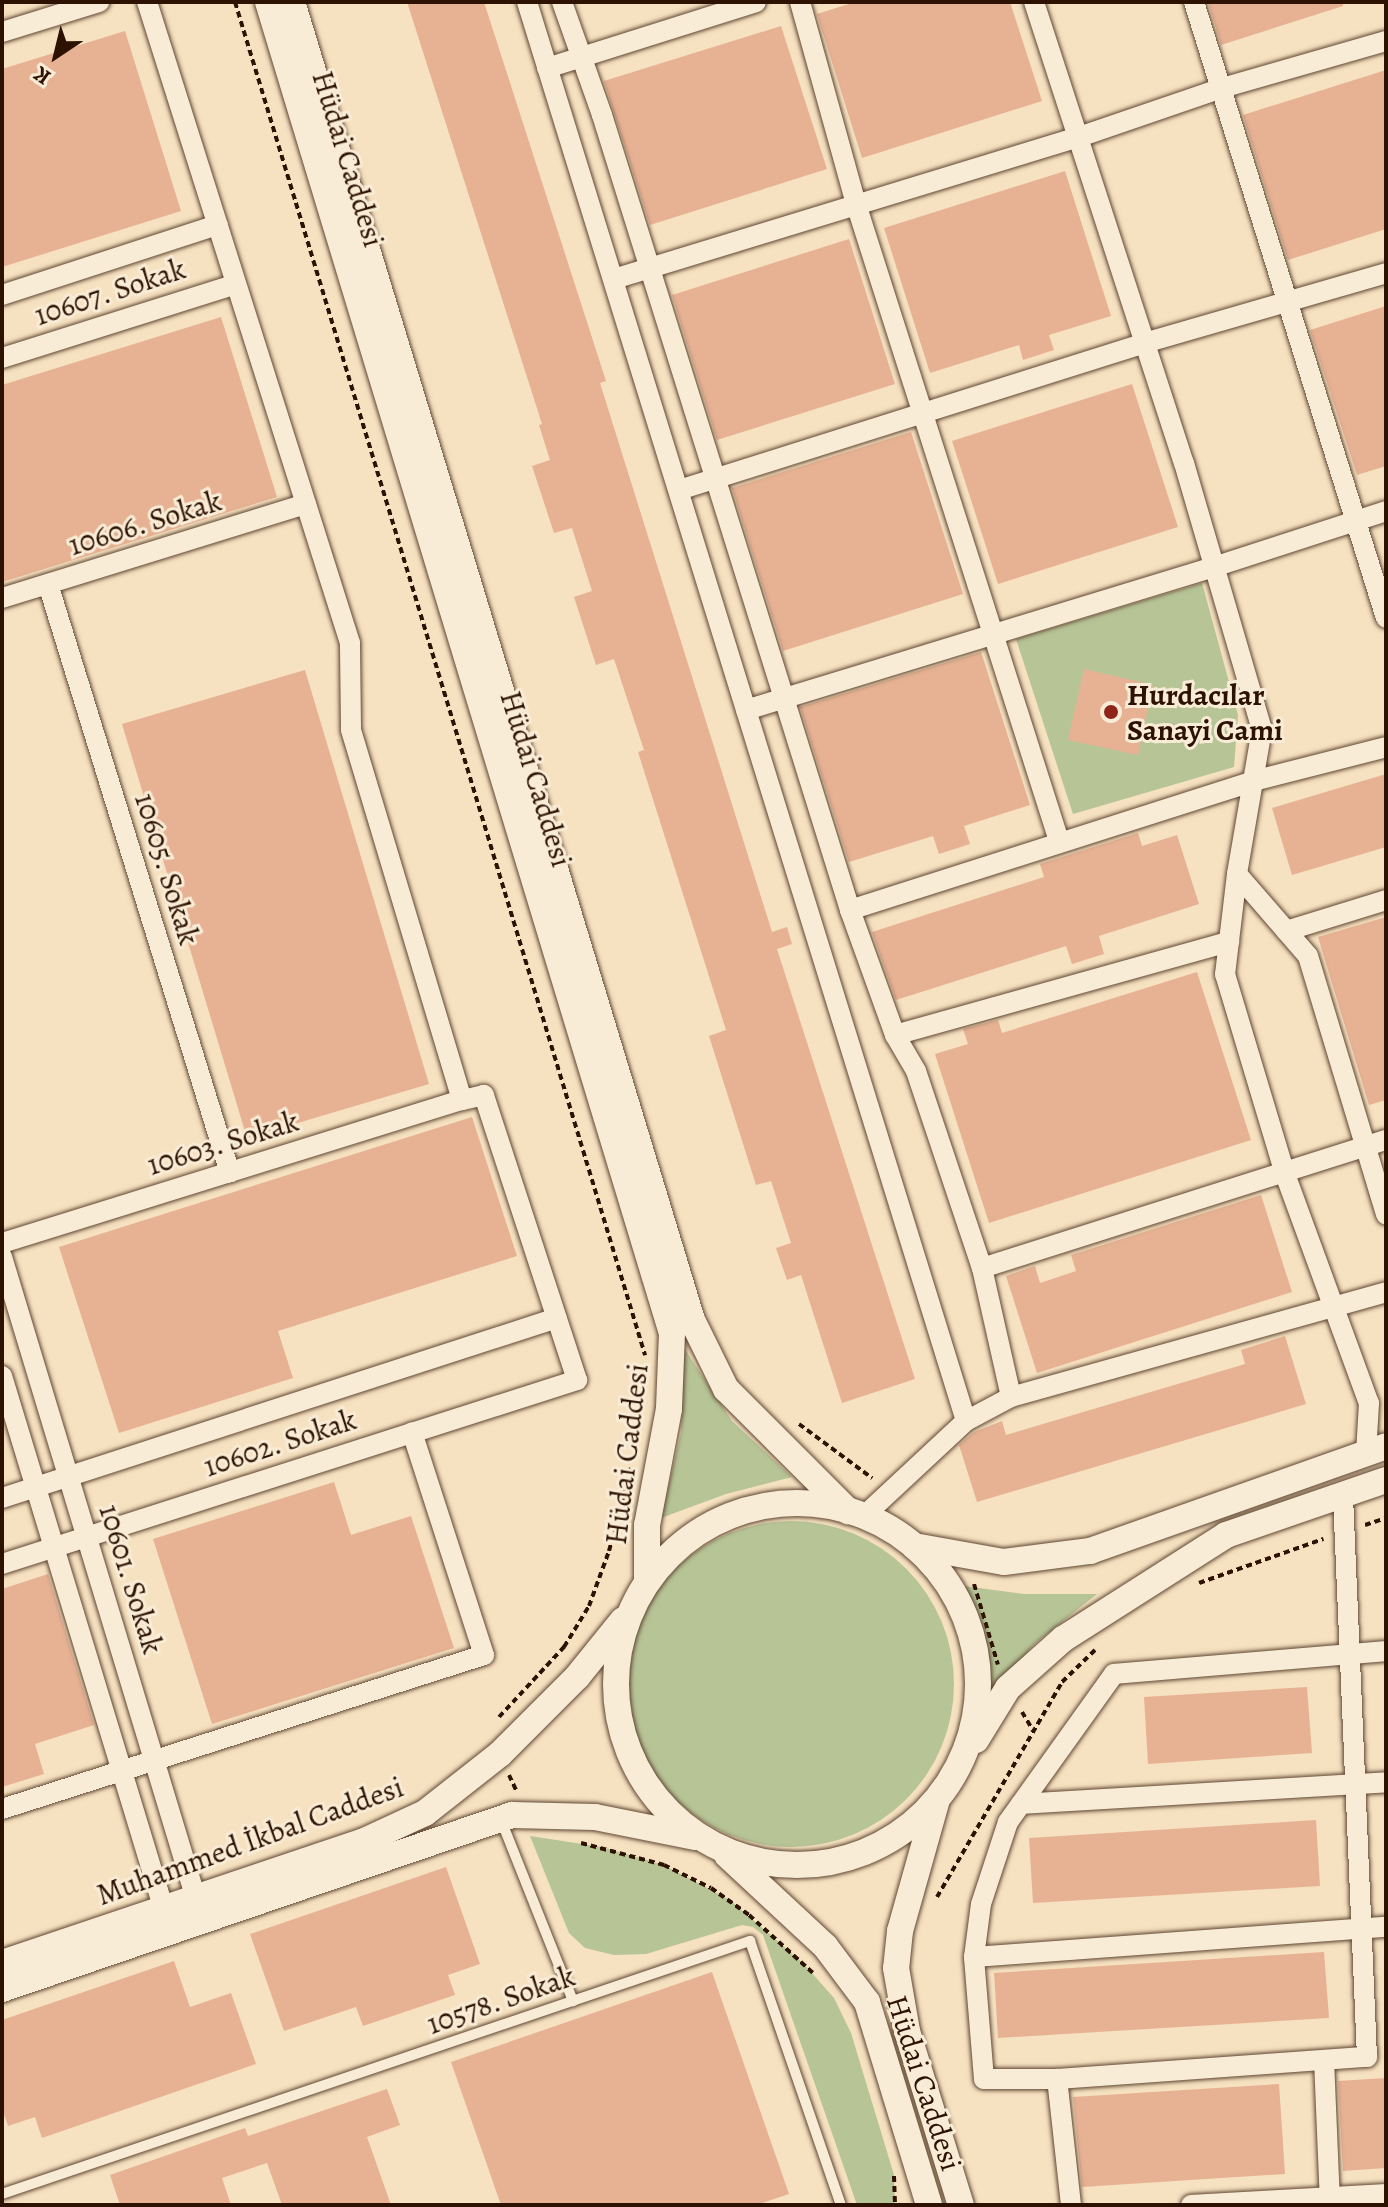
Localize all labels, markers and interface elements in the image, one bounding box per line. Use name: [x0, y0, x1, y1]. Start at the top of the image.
north arrow: [16, 16, 96, 96]
text: K: [28, 59, 57, 92]
street label: Hüdai Caddesi: [304, 67, 392, 251]
street label: 10607. Sokak: [30, 251, 190, 333]
street label: 10606. Sokak: [64, 483, 226, 563]
place label: Hurdacılar Sanayi Cami: [1127, 677, 1283, 748]
street label: Hüdai Caddesi: [492, 687, 580, 871]
marker: Hurdacılar Sanayi Cami: [1102, 703, 1120, 721]
street label: 10605. Sokak: [127, 788, 207, 950]
street label: 10603. Sokak: [143, 1103, 303, 1183]
street label: Hüdai Caddesi: [598, 1361, 656, 1547]
street label: 10602. Sokak: [199, 1401, 361, 1485]
street label: 10601. Sokak: [91, 1500, 171, 1658]
street label: Muhammed İkbal Caddesi: [92, 1769, 408, 1913]
street label: 10578. Sokak: [422, 1958, 580, 2042]
street label: Hüdai Caddesi: [879, 1991, 969, 2175]

